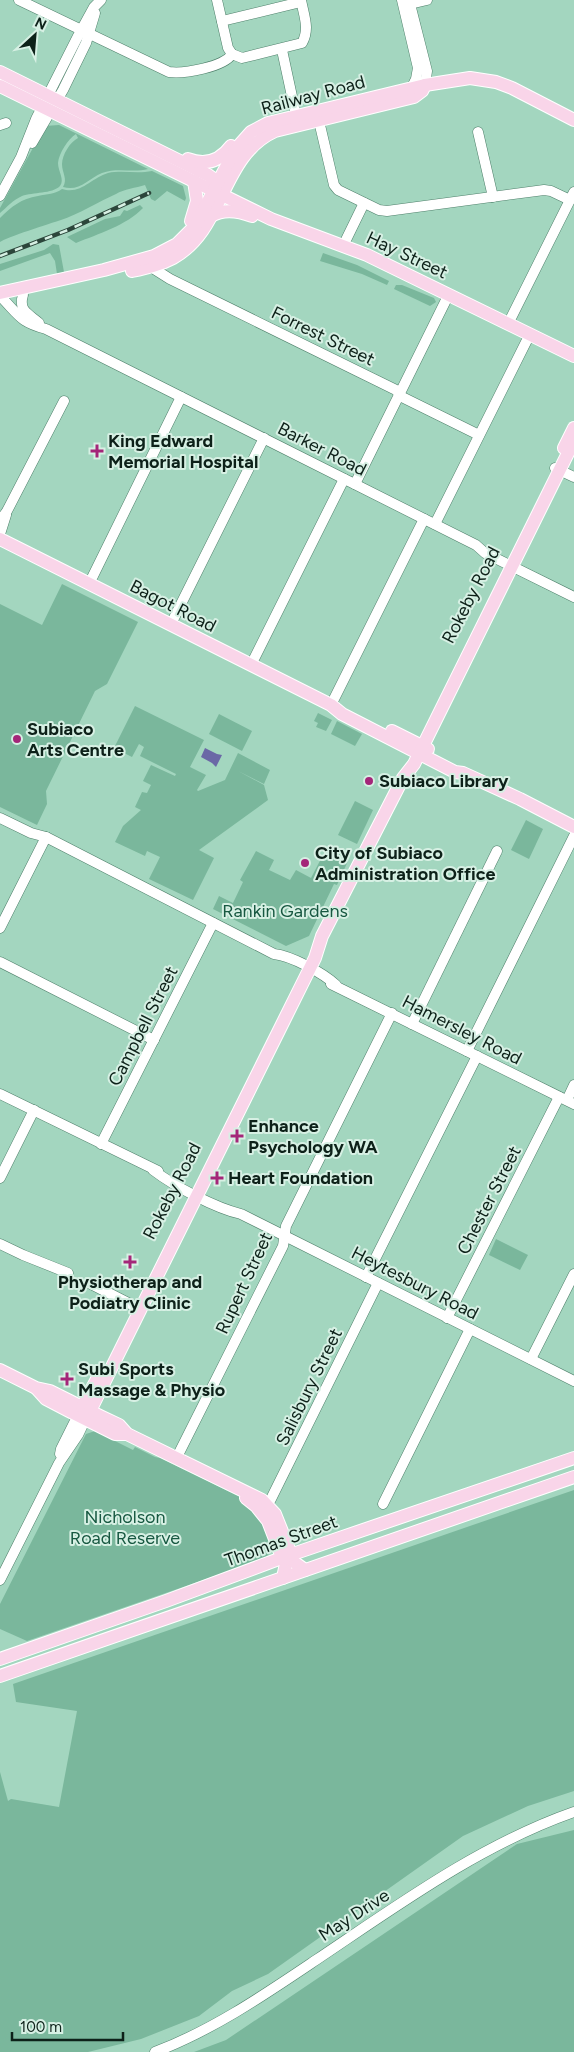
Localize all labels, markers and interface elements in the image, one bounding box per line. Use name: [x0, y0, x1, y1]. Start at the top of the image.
north arrow: [10, 10, 60, 60]
text: N: [32, 14, 49, 34]
street label: Railway Road: [259, 71, 367, 119]
street label: Hay Street: [363, 227, 451, 283]
street label: Forrest Street: [268, 302, 378, 371]
street label: Barker Road: [274, 417, 370, 481]
place label: King Edward Memorial Hospital: [108, 430, 258, 473]
marker: King Edward Memorial Hospital: [90, 444, 104, 458]
street label: Rokeby Road: [437, 543, 505, 647]
street label: Bagot Road: [126, 575, 220, 637]
place label: Subiaco Arts Centre: [27, 718, 124, 761]
marker: Subiaco Arts Centre: [11, 733, 23, 745]
place label: Subiaco Library: [379, 770, 509, 792]
marker: Subiaco Library: [363, 775, 375, 787]
place label: City of Subiaco Administration Office: [315, 842, 496, 885]
marker: City of Subiaco Administration Office: [299, 857, 311, 869]
park label: Rankin Gardens: [222, 900, 348, 922]
street label: Campbell Street: [103, 962, 183, 1089]
street label: Hamersley Road: [399, 990, 525, 1070]
place label: Enhance Psychology WA: [248, 1115, 378, 1158]
marker: Enhance Psychology WA: [230, 1129, 244, 1143]
street label: Rokeby Road: [138, 1139, 206, 1243]
street label: Chester Street: [452, 1142, 526, 1258]
place label: Heart Foundation: [228, 1167, 373, 1189]
marker: Heart Foundation: [210, 1171, 224, 1185]
street label: Rupert Street: [211, 1229, 277, 1337]
street label: Heytesbury Road: [348, 1242, 482, 1324]
marker: Physiotherap and Podiatry Clinic: [123, 1255, 137, 1269]
place label: Physiotherap and Podiatry Clinic: [58, 1271, 202, 1314]
street label: Salisbury Street: [271, 1325, 347, 1449]
place label: Subi Sports Massage & Physio: [78, 1358, 225, 1401]
marker: Subi Sports Massage & Physio: [60, 1372, 74, 1386]
park label: Nicholson Road Reserve: [70, 1506, 180, 1549]
street label: Thomas Street: [222, 1510, 340, 1572]
street label: May Drive: [315, 1884, 394, 1946]
scale bar: [12, 2010, 124, 2042]
text: 100 m: [20, 2018, 62, 2036]

